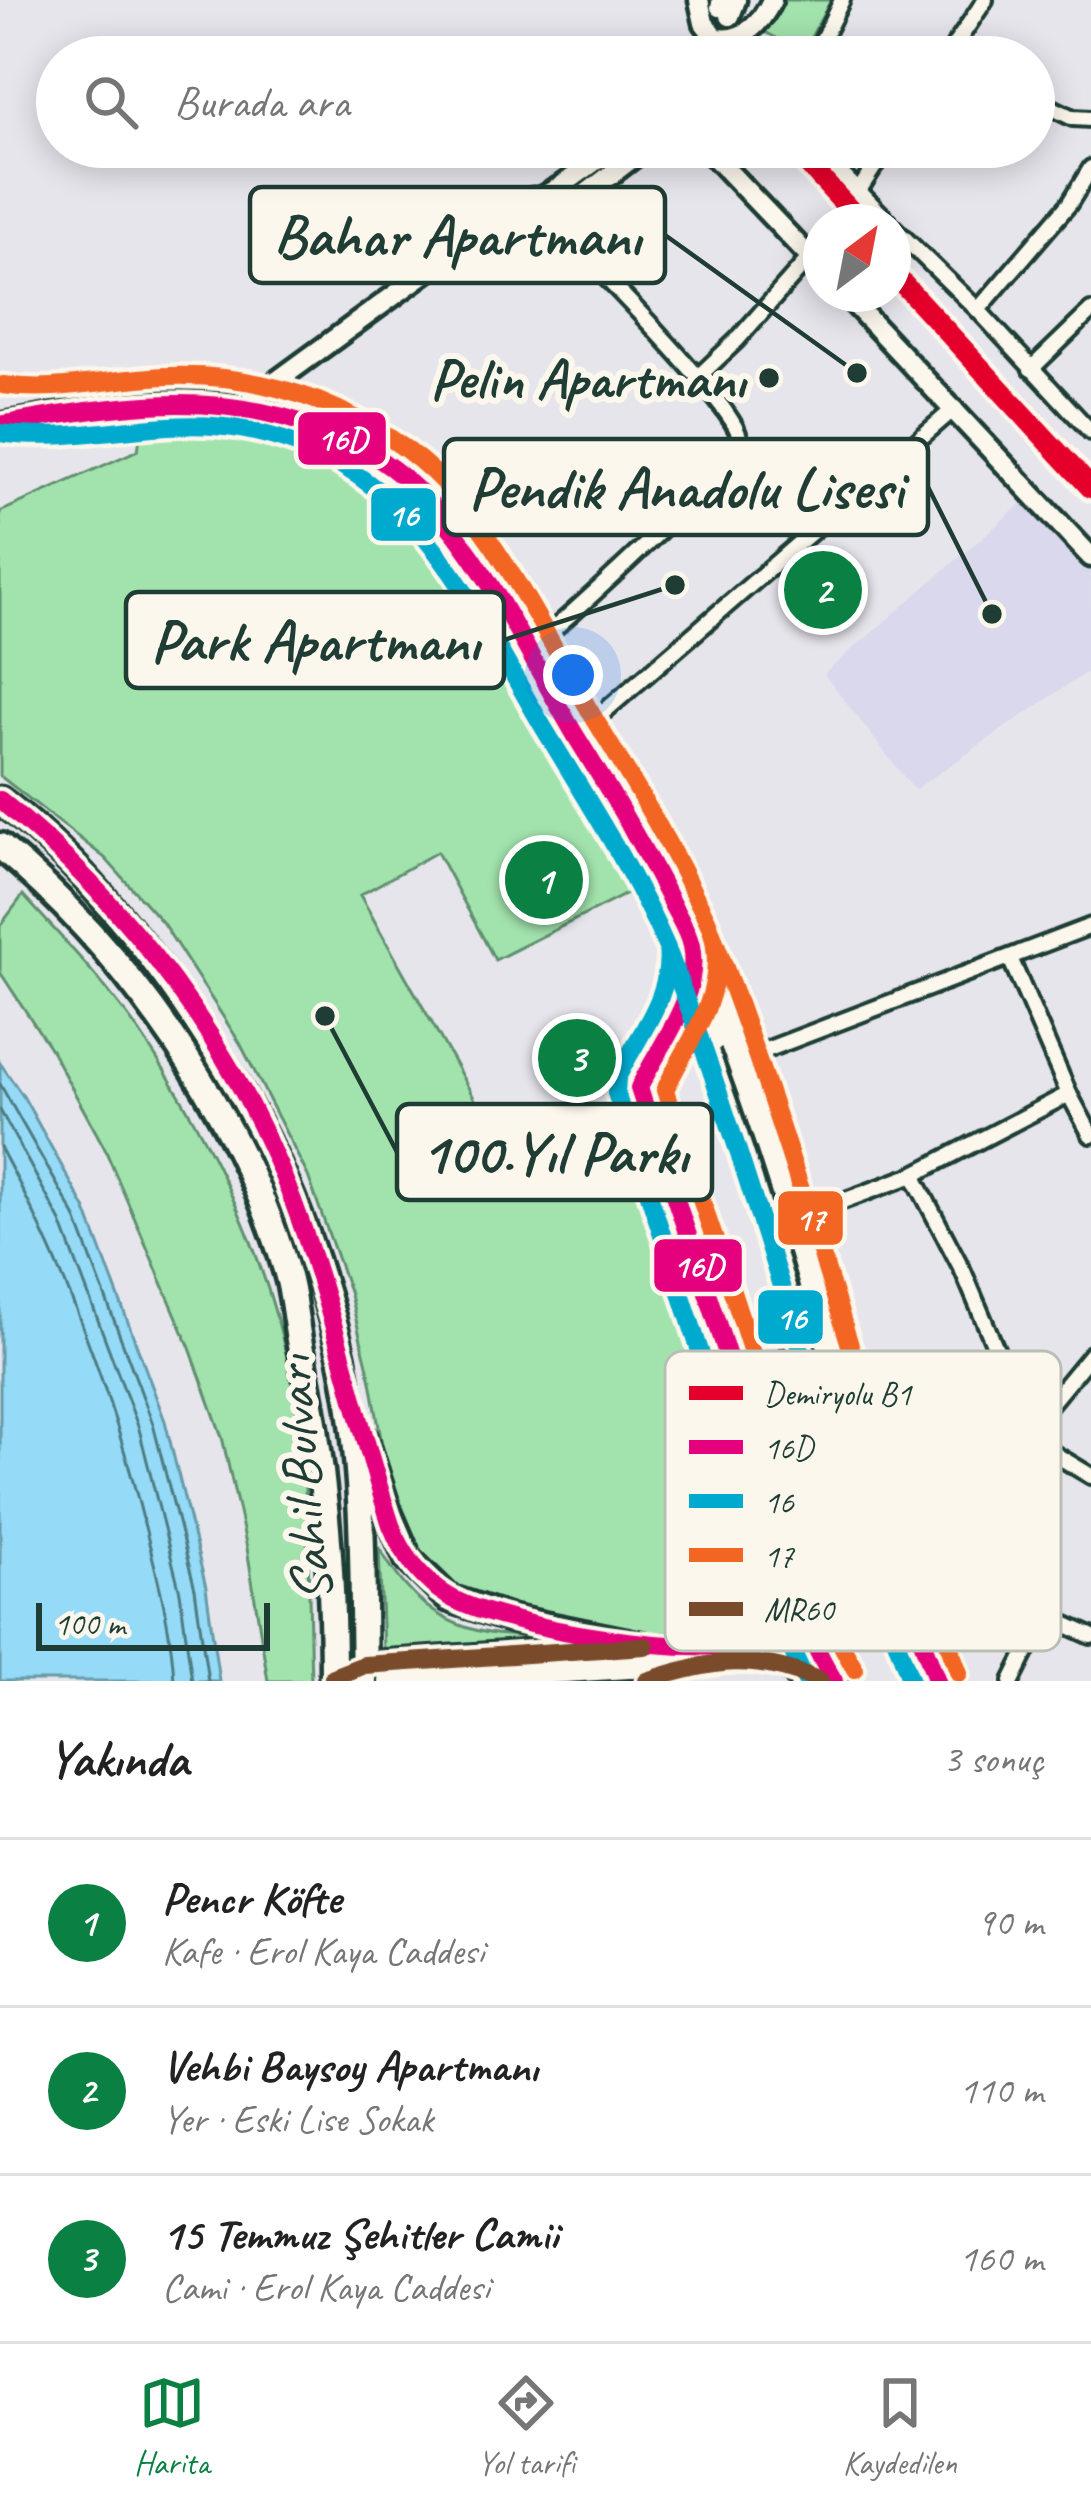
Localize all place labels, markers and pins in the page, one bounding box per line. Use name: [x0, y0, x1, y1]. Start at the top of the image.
callout: Bahar Apartmanı: [250, 187, 665, 283]
place label: Pelin Apartmanı: [430, 343, 748, 415]
marker: Pelin Apartmanı: [756, 365, 782, 391]
callout: Pendik Anadolu Lisesi: [444, 439, 928, 535]
pin: 2: [784, 545, 862, 635]
callout: Park Apartmanı: [126, 592, 504, 688]
pin: 1: [505, 835, 583, 925]
pin: 3: [538, 1013, 616, 1103]
callout: 100.Yıl Parkı: [397, 1104, 712, 1200]

